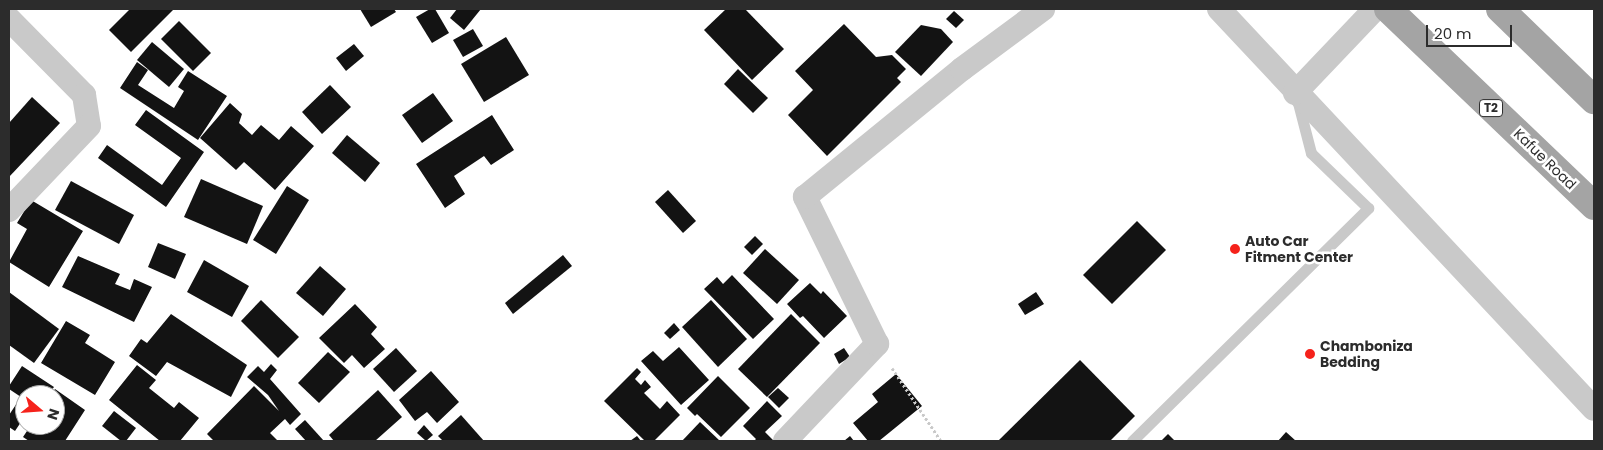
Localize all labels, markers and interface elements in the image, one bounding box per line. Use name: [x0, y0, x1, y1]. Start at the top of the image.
scale bar: [1428, 15, 1514, 47]
text: 20 m: [1434, 23, 1472, 44]
road number: T2: [1478, 99, 1504, 118]
street label: Kafue Road: [1510, 125, 1580, 193]
place label: Auto Car Fitment Center: [1245, 233, 1353, 266]
marker: Auto Car Fitment Center: [1229, 243, 1241, 255]
place label: Chamboniza Bedding: [1320, 338, 1413, 371]
marker: Chamboniza Bedding: [1304, 348, 1316, 360]
north arrow: [15, 385, 65, 435]
text: N: [42, 406, 64, 422]

